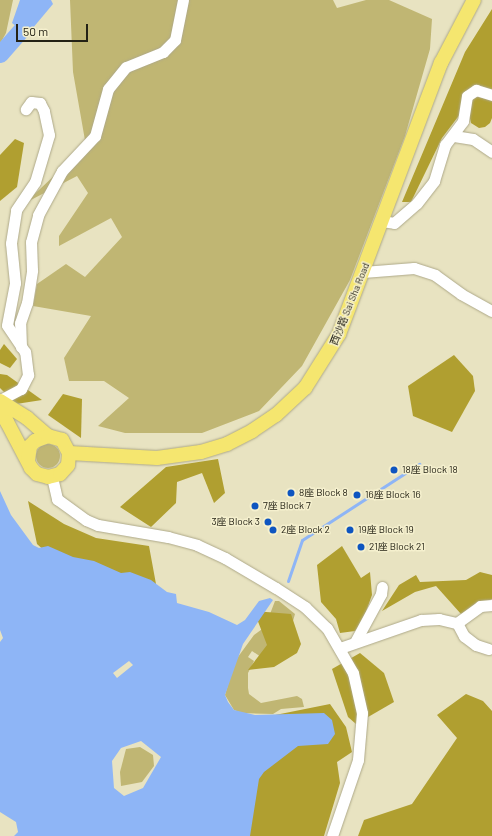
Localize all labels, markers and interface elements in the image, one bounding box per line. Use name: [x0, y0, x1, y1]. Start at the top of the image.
scale bar: [18, 16, 90, 42]
text: 50 m: [23, 24, 48, 38]
street label: 西沙路 Sai Sha Road: [328, 261, 372, 347]
place label: 18座 Block 18: [402, 464, 458, 476]
marker: 18座 Block 18: [389, 465, 399, 475]
place label: 8座 Block 8: [299, 487, 348, 499]
marker: 8座 Block 8: [286, 488, 296, 498]
place label: 16座 Block 16: [365, 489, 421, 501]
marker: 16座 Block 16: [352, 490, 362, 500]
place label: 7座 Block 7: [263, 500, 311, 512]
marker: 7座 Block 7: [250, 501, 260, 511]
place label: 3座 Block 3: [211, 516, 260, 528]
marker: 3座 Block 3: [263, 517, 273, 527]
place label: 2座 Block 2: [281, 524, 330, 536]
place label: 19座 Block 19: [358, 524, 414, 536]
marker: 2座 Block 2: [268, 525, 278, 535]
marker: 19座 Block 19: [345, 525, 355, 535]
place label: 21座 Block 21: [369, 541, 425, 553]
marker: 21座 Block 21: [356, 542, 366, 552]

